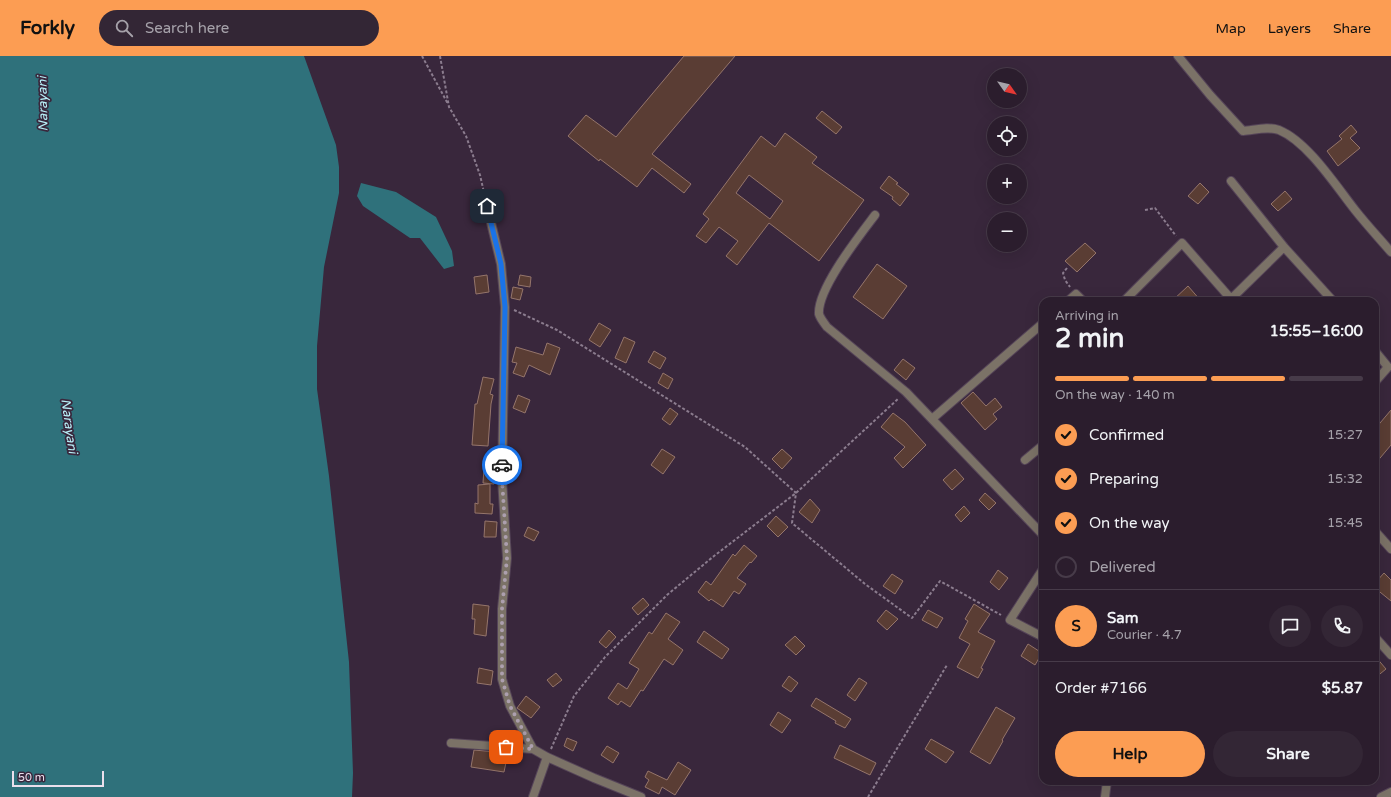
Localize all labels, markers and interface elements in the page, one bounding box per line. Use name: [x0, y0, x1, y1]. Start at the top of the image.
search box: [99, 10, 379, 46]
text: Forkly: [20, 17, 75, 39]
icon: search: [113, 17, 135, 39]
text: Search here: [145, 19, 229, 37]
text: Map: [1216, 20, 1246, 37]
text: Layers: [1268, 20, 1311, 37]
text: Share: [1333, 20, 1371, 37]
north arrow: [987, 68, 1027, 108]
map controls: [987, 68, 1027, 252]
water label: Narayani: [34, 74, 51, 132]
button: locate: [987, 116, 1027, 156]
button: +: [987, 164, 1027, 204]
pin: [470, 189, 504, 223]
icon: home: [476, 195, 498, 217]
button: −: [987, 212, 1027, 252]
text: Arriving in: [1055, 308, 1119, 324]
text: 15:55–16:00: [1270, 322, 1363, 340]
text: 2 min: [1055, 323, 1124, 354]
text: On the way · 140 m: [1055, 387, 1175, 403]
water label: Narayani: [57, 398, 81, 456]
icon: check: [1055, 424, 1077, 446]
text: Confirmed: [1089, 426, 1164, 444]
text: 15:27: [1327, 427, 1363, 443]
courier: [482, 445, 522, 485]
icon: car: [491, 454, 513, 476]
icon: check: [1055, 468, 1077, 490]
text: Preparing: [1089, 470, 1159, 488]
text: 15:32: [1327, 471, 1363, 487]
icon: check: [1055, 512, 1077, 534]
text: On the way: [1089, 514, 1169, 532]
text: 15:45: [1327, 515, 1363, 531]
text: Delivered: [1089, 558, 1156, 576]
button: chat: [1269, 605, 1311, 647]
button: phone: [1321, 605, 1363, 647]
text: Sam: [1107, 609, 1138, 627]
text: S: [1071, 617, 1081, 635]
text: Courier · 4.7: [1107, 627, 1182, 643]
text: Order #7166: [1055, 679, 1147, 697]
text: $5.87: [1322, 679, 1363, 697]
pin: [489, 730, 523, 764]
button: Help: [1055, 731, 1205, 777]
button: Share: [1213, 731, 1363, 777]
icon: bag: [495, 736, 517, 758]
scale bar: [12, 769, 104, 788]
text: 50 m: [18, 771, 45, 784]

